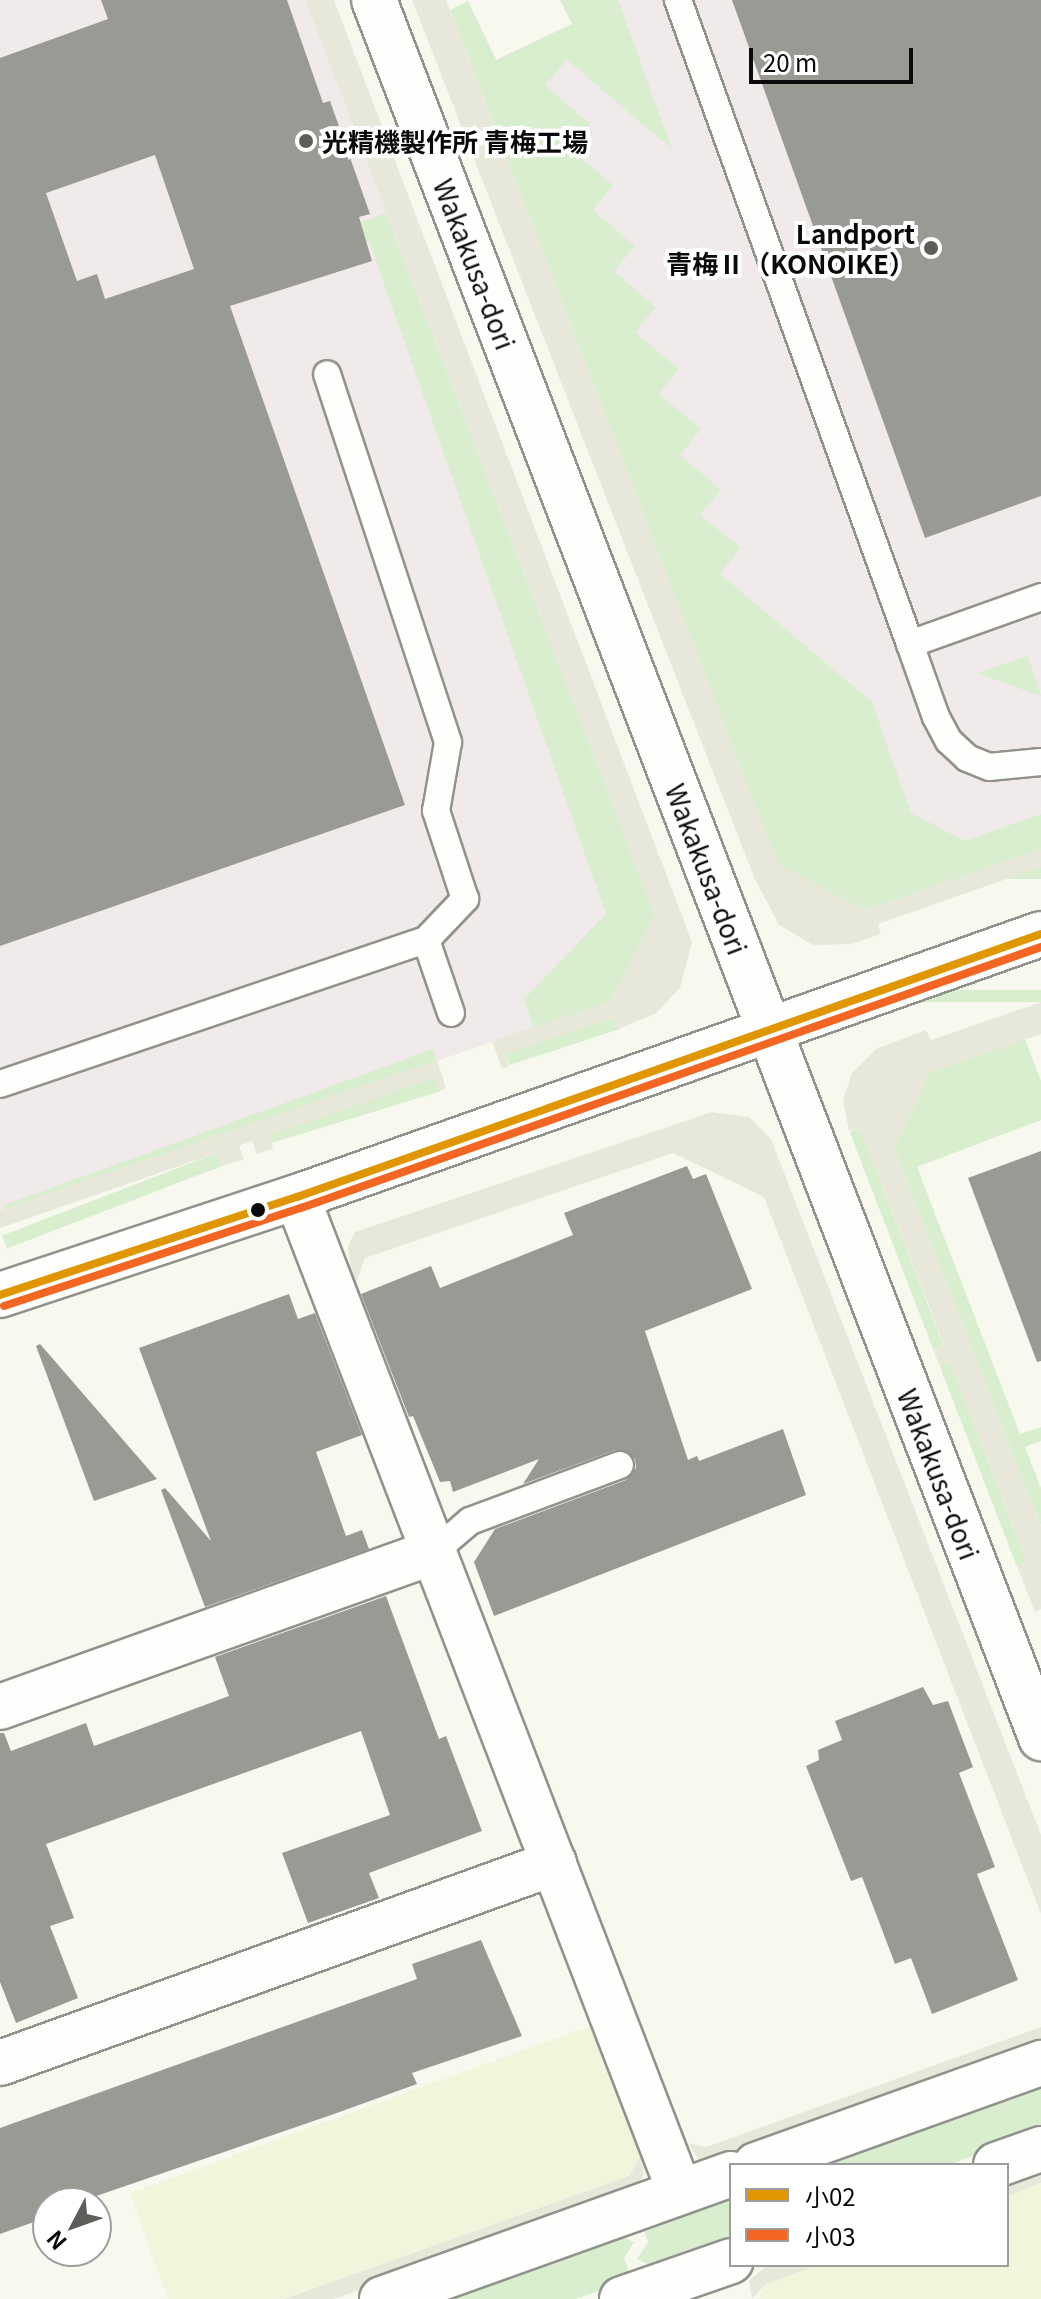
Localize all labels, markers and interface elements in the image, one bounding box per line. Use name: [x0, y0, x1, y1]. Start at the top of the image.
scale bar: [753, 32, 917, 82]
text: 20 m: [763, 44, 817, 79]
place label: 光精機製作所 青梅工場: [322, 125, 588, 157]
marker: 光精機製作所 青梅工場: [297, 132, 315, 150]
street label: Wakakusa-dori: [428, 174, 522, 354]
place label: Landport 青梅Ⅱ（KONOIKE）: [666, 217, 915, 278]
marker: Landport 青梅Ⅱ（KONOIKE）: [922, 239, 940, 257]
street label: Wakakusa-dori: [660, 779, 754, 959]
unlabelled marker: [250, 1202, 266, 1218]
street label: Wakakusa-dori: [892, 1384, 986, 1564]
legend: [729, 2163, 1009, 2267]
text: 小02: [805, 2178, 856, 2213]
north arrow: [32, 2187, 112, 2267]
text: 小03: [805, 2218, 856, 2253]
text: N: [38, 2225, 73, 2258]

